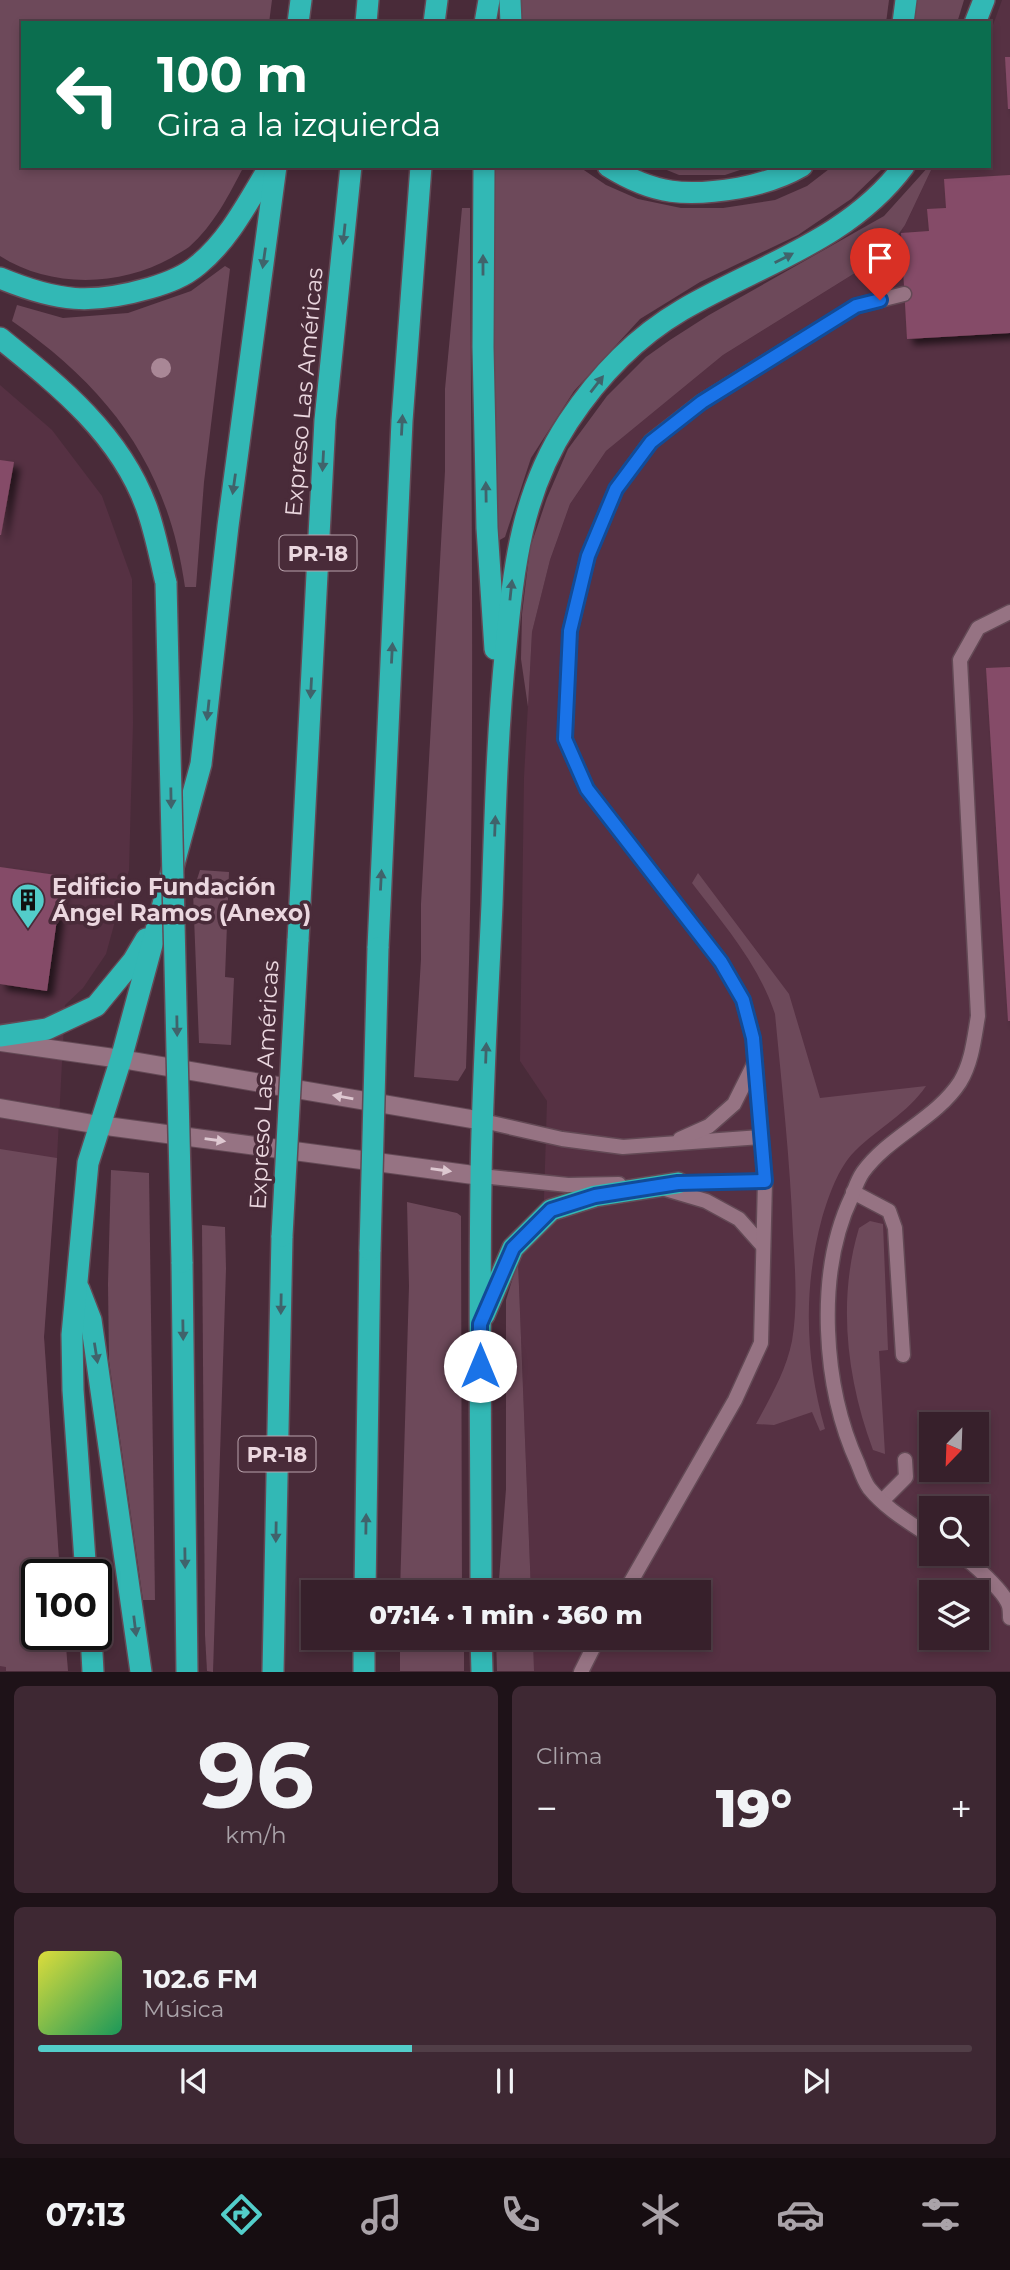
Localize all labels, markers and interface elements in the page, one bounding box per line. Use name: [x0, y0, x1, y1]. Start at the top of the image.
text: 100 m: [157, 45, 308, 104]
icon: left: [42, 49, 133, 140]
text: Gira a la izquierda: [157, 105, 441, 144]
one-way arrow: [338, 223, 349, 245]
pin: [850, 228, 910, 300]
icon: arrive: [861, 239, 899, 277]
one-way arrow: [258, 247, 269, 269]
one-way arrow: [774, 252, 794, 263]
one-way arrow: [477, 253, 489, 275]
street label: Expreso Las Américas: [279, 266, 329, 518]
one-way arrow: [590, 375, 605, 393]
one-way arrow: [397, 414, 408, 436]
one-way arrow: [317, 450, 328, 472]
one-way arrow: [228, 473, 239, 495]
one-way arrow: [480, 481, 492, 503]
road number: PR-18: [280, 536, 356, 570]
one-way arrow: [506, 579, 517, 601]
one-way arrow: [386, 641, 397, 663]
one-way arrow: [305, 677, 316, 699]
one-way arrow: [202, 699, 213, 721]
one-way arrow: [166, 788, 177, 810]
one-way arrow: [489, 815, 500, 837]
one-way arrow: [376, 869, 387, 891]
place label: Edificio Fundación Ángel Ramos (Anexo): [51, 873, 311, 927]
building icon: Edificio Fundación Ángel Ramos (Anexo): [9, 881, 47, 930]
street label: Expreso Las Américas: [243, 960, 285, 1210]
one-way arrow: [171, 1015, 182, 1037]
one-way arrow: [480, 1042, 491, 1064]
one-way arrow: [332, 1091, 354, 1102]
one-way arrow: [204, 1135, 226, 1146]
one-way arrow: [430, 1165, 452, 1176]
one-way arrow: [275, 1293, 286, 1315]
one-way arrow: [177, 1319, 189, 1341]
position arrow: [443, 1329, 517, 1403]
one-way arrow: [91, 1342, 102, 1364]
north arrow: [919, 1412, 989, 1482]
map controls: [919, 1412, 989, 1650]
road number: PR-18: [238, 1436, 316, 1472]
button: search: [919, 1496, 989, 1566]
one-way arrow: [360, 1513, 372, 1535]
one-way arrow: [270, 1521, 281, 1543]
one-way arrow: [180, 1547, 191, 1569]
speed limit sign: 100: [21, 1559, 112, 1650]
button: layers: [919, 1580, 989, 1650]
text: 07:14 · 1 min · 360 m: [369, 1599, 643, 1631]
one-way arrow: [130, 1615, 141, 1637]
text: 96: [198, 1720, 314, 1831]
text: Clima: [536, 1742, 603, 1770]
text: 19°: [716, 1777, 792, 1840]
text: −: [536, 1785, 558, 1832]
text: +: [950, 1785, 972, 1832]
text: km/h: [225, 1821, 287, 1849]
text: 102.6 FM: [143, 1963, 258, 1995]
text: Música: [143, 1995, 224, 2023]
icon: previous: [175, 2062, 213, 2100]
icon: pause: [486, 2062, 524, 2100]
icon: next: [797, 2062, 835, 2100]
icon: directions: [217, 2190, 266, 2239]
icon: music: [357, 2190, 406, 2239]
icon: phone: [496, 2190, 545, 2239]
icon: climate: [636, 2190, 685, 2239]
icon: car: [776, 2190, 825, 2239]
icon: filters: [916, 2190, 965, 2239]
text: 07:13: [45, 2195, 126, 2234]

